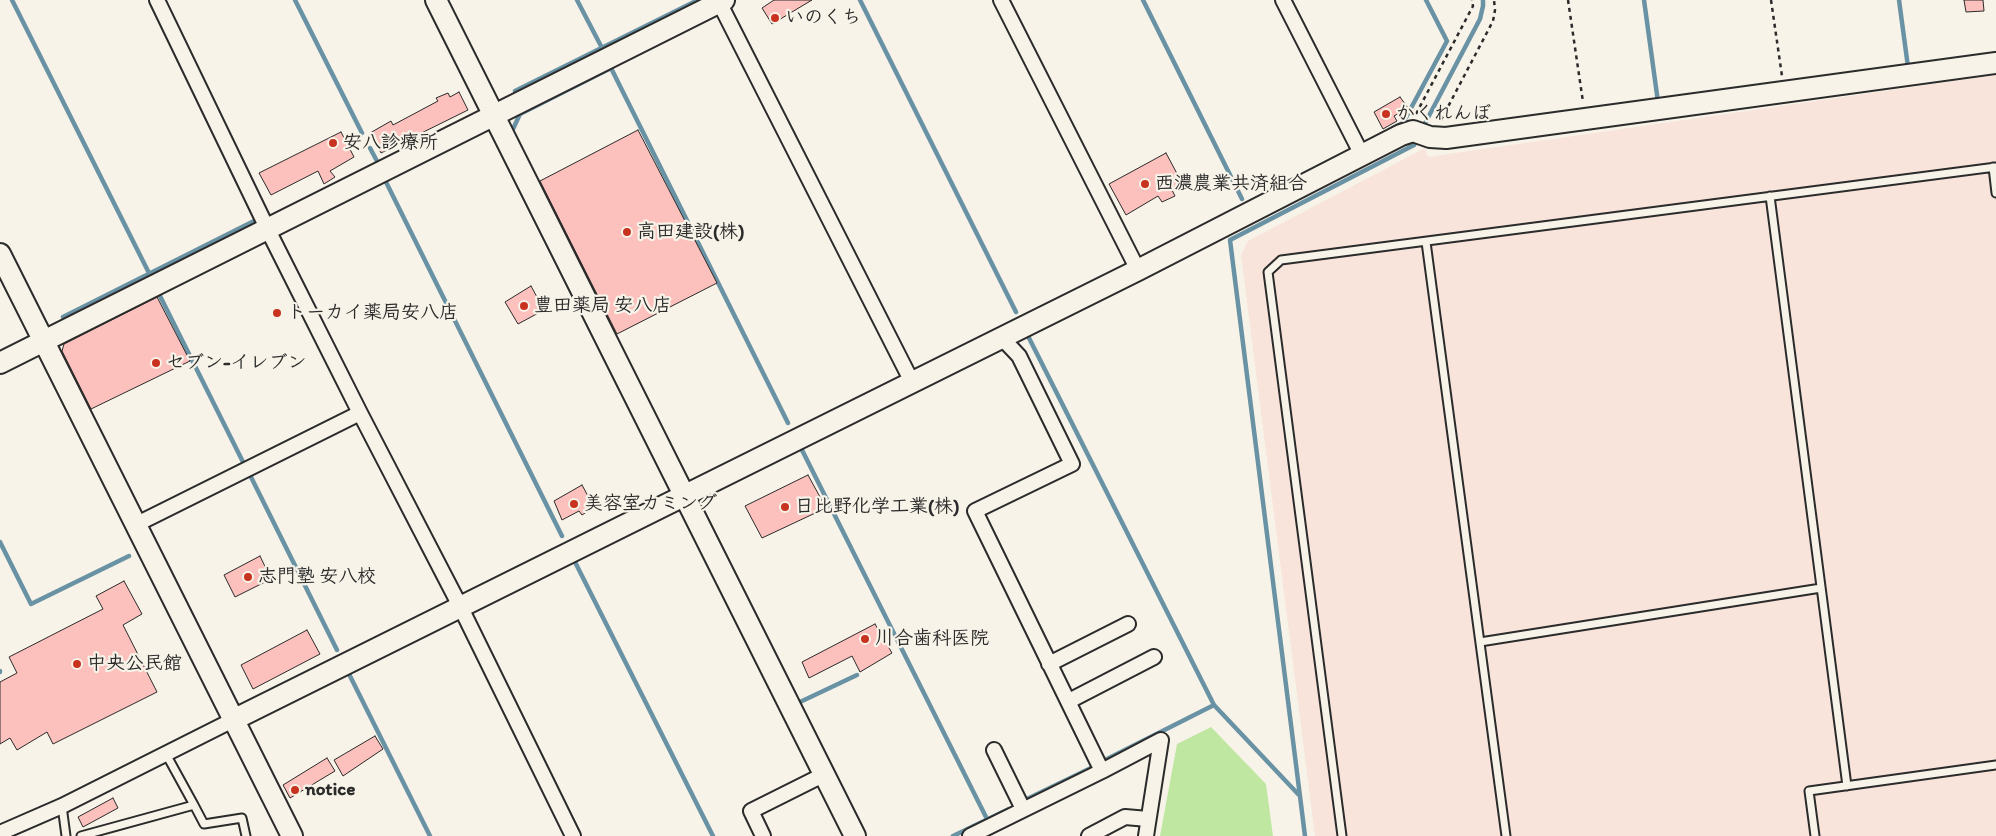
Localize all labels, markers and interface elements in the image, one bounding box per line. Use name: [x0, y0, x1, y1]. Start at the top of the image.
place label: いのくち: [785, 7, 861, 29]
marker: いのくち: [769, 12, 781, 24]
place label: かくれんぼ: [1396, 103, 1491, 125]
marker: かくれんぼ: [1380, 108, 1392, 120]
place label: 安八診療所: [343, 132, 438, 154]
marker: 安八診療所: [327, 137, 339, 149]
place label: 西濃農業共済組合: [1155, 173, 1307, 195]
marker: 西濃農業共済組合: [1139, 178, 1151, 190]
place label: 高田建設(株): [637, 221, 744, 243]
marker: 高田建設(株): [621, 226, 633, 238]
place label: 豊田薬局 安八店: [534, 295, 671, 317]
marker: 豊田薬局 安八店: [518, 300, 530, 312]
place label: トーカイ薬局安八店: [287, 302, 458, 324]
marker: トーカイ薬局安八店: [271, 307, 283, 319]
place label: セブン-イレブン: [166, 352, 307, 374]
marker: セブン-イレブン: [150, 357, 162, 369]
place label: 美容室カミング: [584, 493, 717, 515]
place label: 日比野化学工業(株): [795, 496, 959, 518]
marker: 美容室カミング: [568, 498, 580, 510]
marker: 日比野化学工業(株): [779, 501, 791, 513]
place label: 志門塾 安八校: [258, 566, 376, 588]
marker: 志門塾 安八校: [242, 571, 254, 583]
place label: 川合歯科医院: [875, 628, 989, 650]
marker: 川合歯科医院: [859, 633, 871, 645]
place label: 中央公民館: [87, 653, 182, 675]
marker: 中央公民館: [71, 658, 83, 670]
place label: notice: [305, 779, 355, 801]
marker: notice: [289, 784, 301, 796]

